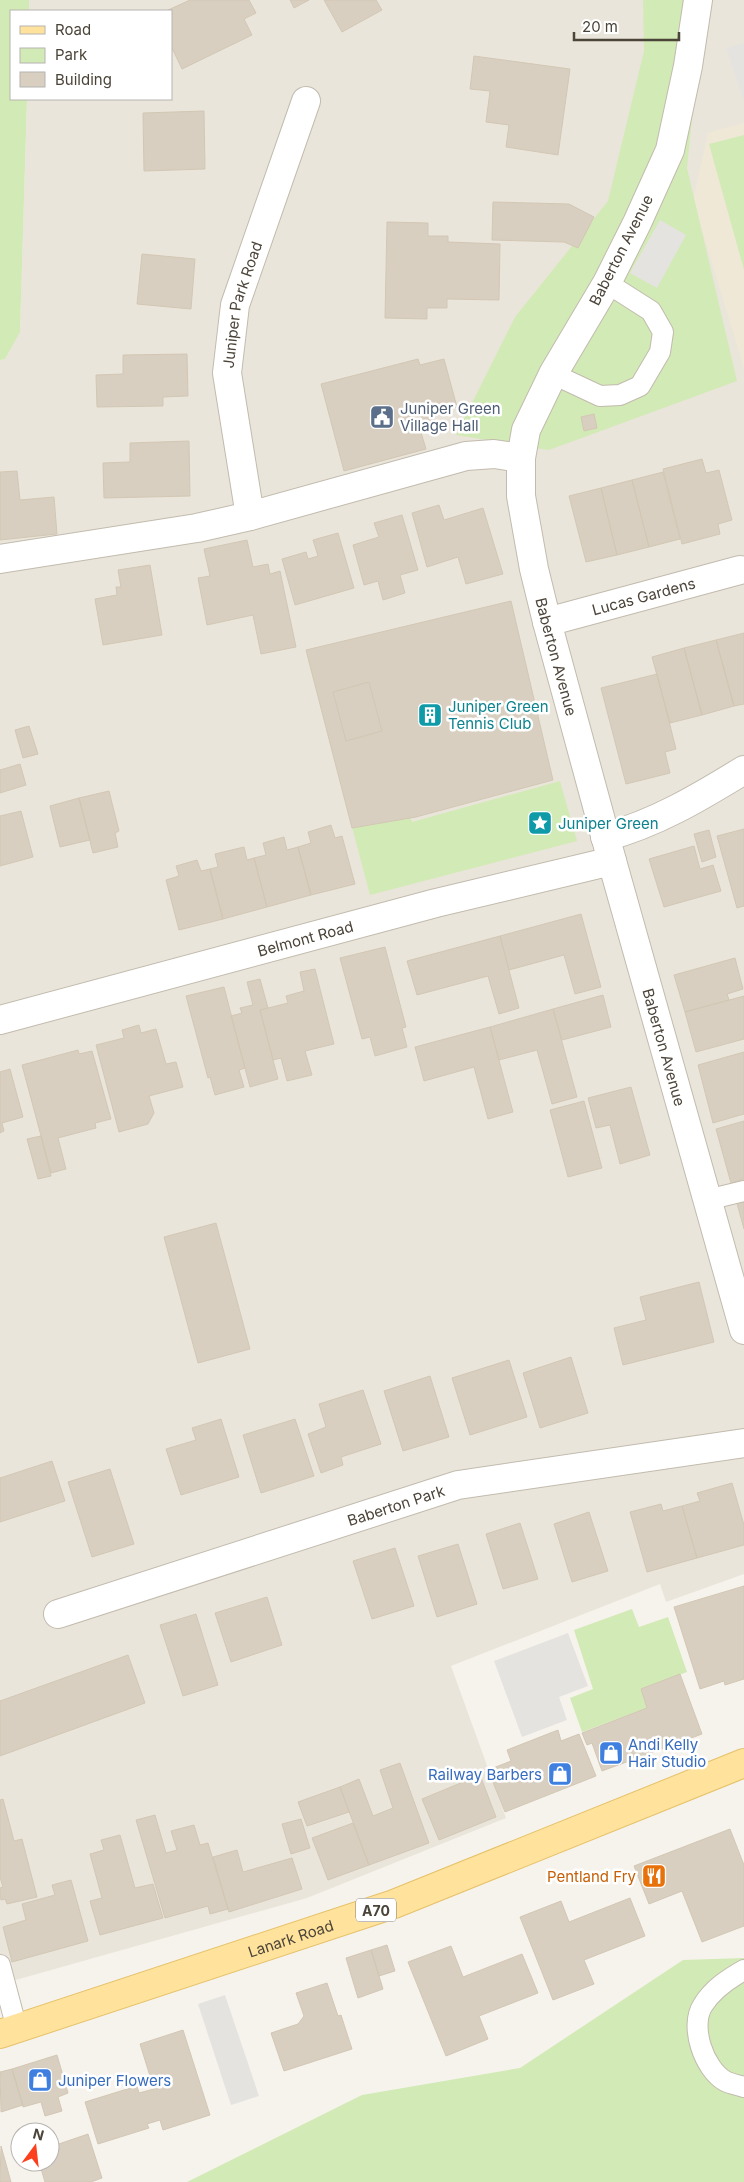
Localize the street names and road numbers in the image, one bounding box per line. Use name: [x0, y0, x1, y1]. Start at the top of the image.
street label: Baberton Avenue: [585, 192, 657, 308]
street label: Juniper Park Road: [218, 239, 266, 369]
street label: Lucas Gardens: [590, 573, 697, 619]
street label: Baberton Avenue: [532, 596, 582, 718]
street label: Belmont Road: [255, 916, 355, 960]
street label: Baberton Avenue: [639, 986, 690, 1108]
street label: Baberton Park: [345, 1480, 448, 1530]
road number: A70: [356, 1898, 396, 1922]
street label: Lanark Road: [245, 1915, 336, 1961]

